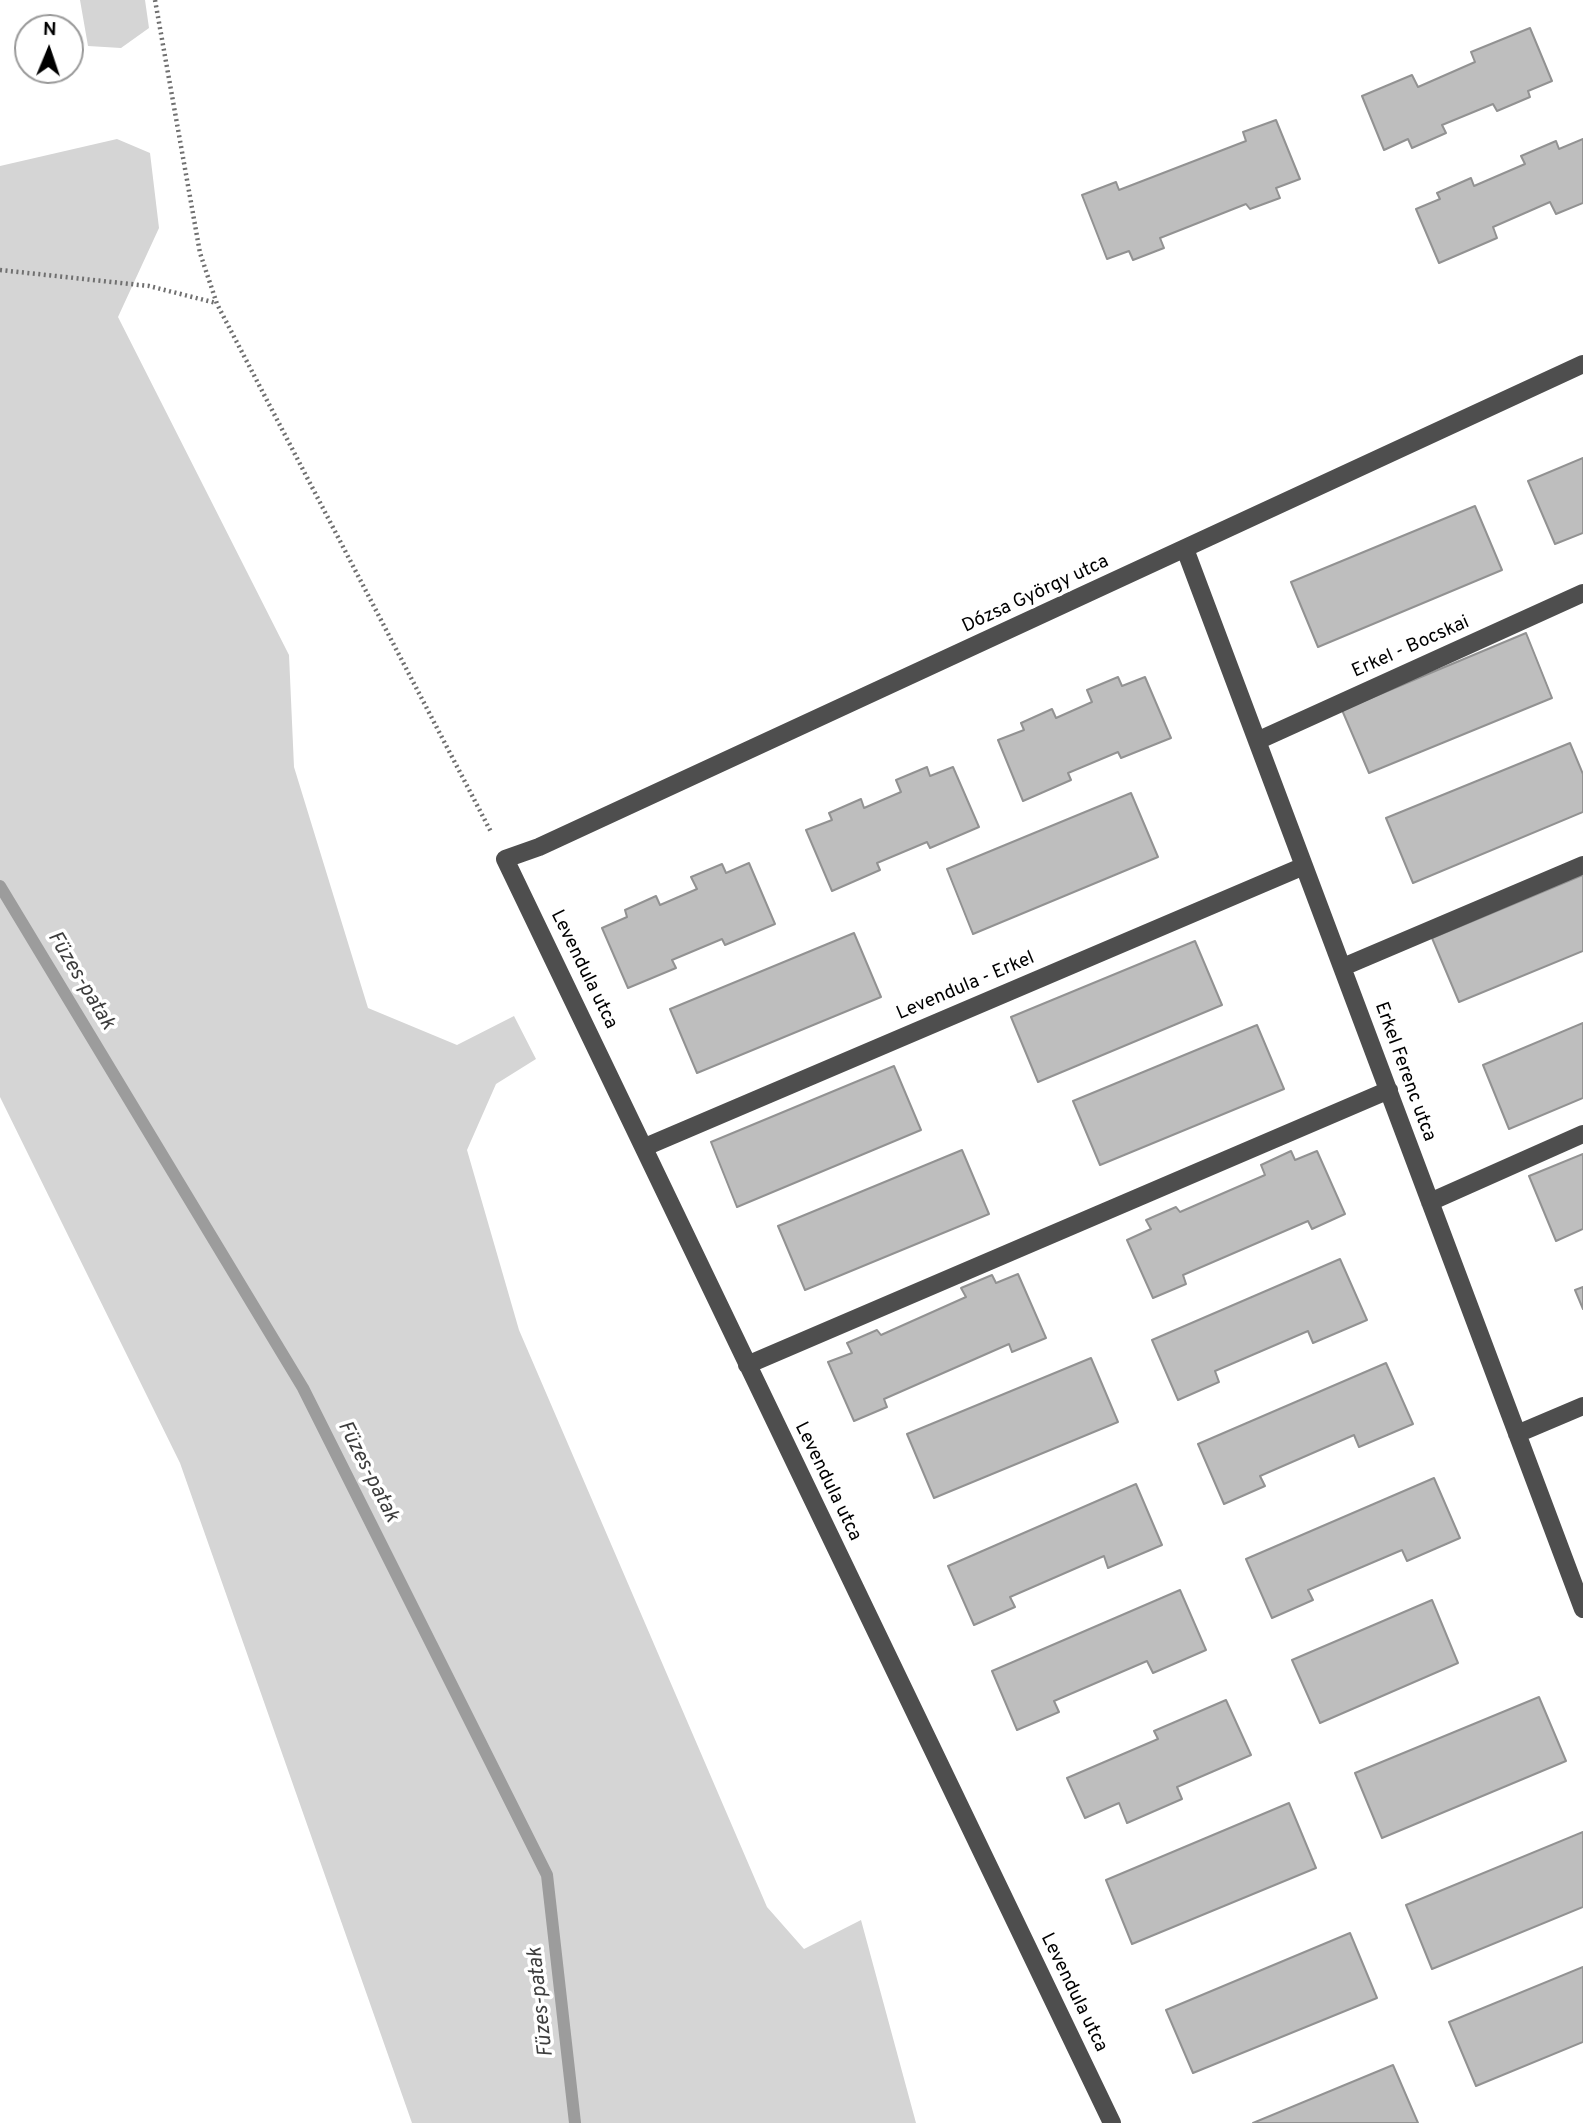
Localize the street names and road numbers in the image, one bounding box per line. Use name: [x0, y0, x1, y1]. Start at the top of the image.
street label: Dózsa György utca: [959, 551, 1113, 639]
street label: Erkel - Bocskai: [1349, 612, 1473, 684]
street label: Levendula utca: [544, 907, 622, 1033]
street label: Levendula - Erkel: [894, 948, 1038, 1026]
street label: Erkel Ferenc utca: [1368, 999, 1440, 1145]
street label: Levendula utca: [788, 1419, 866, 1545]
street label: Levendula utca: [1034, 1930, 1112, 2056]

